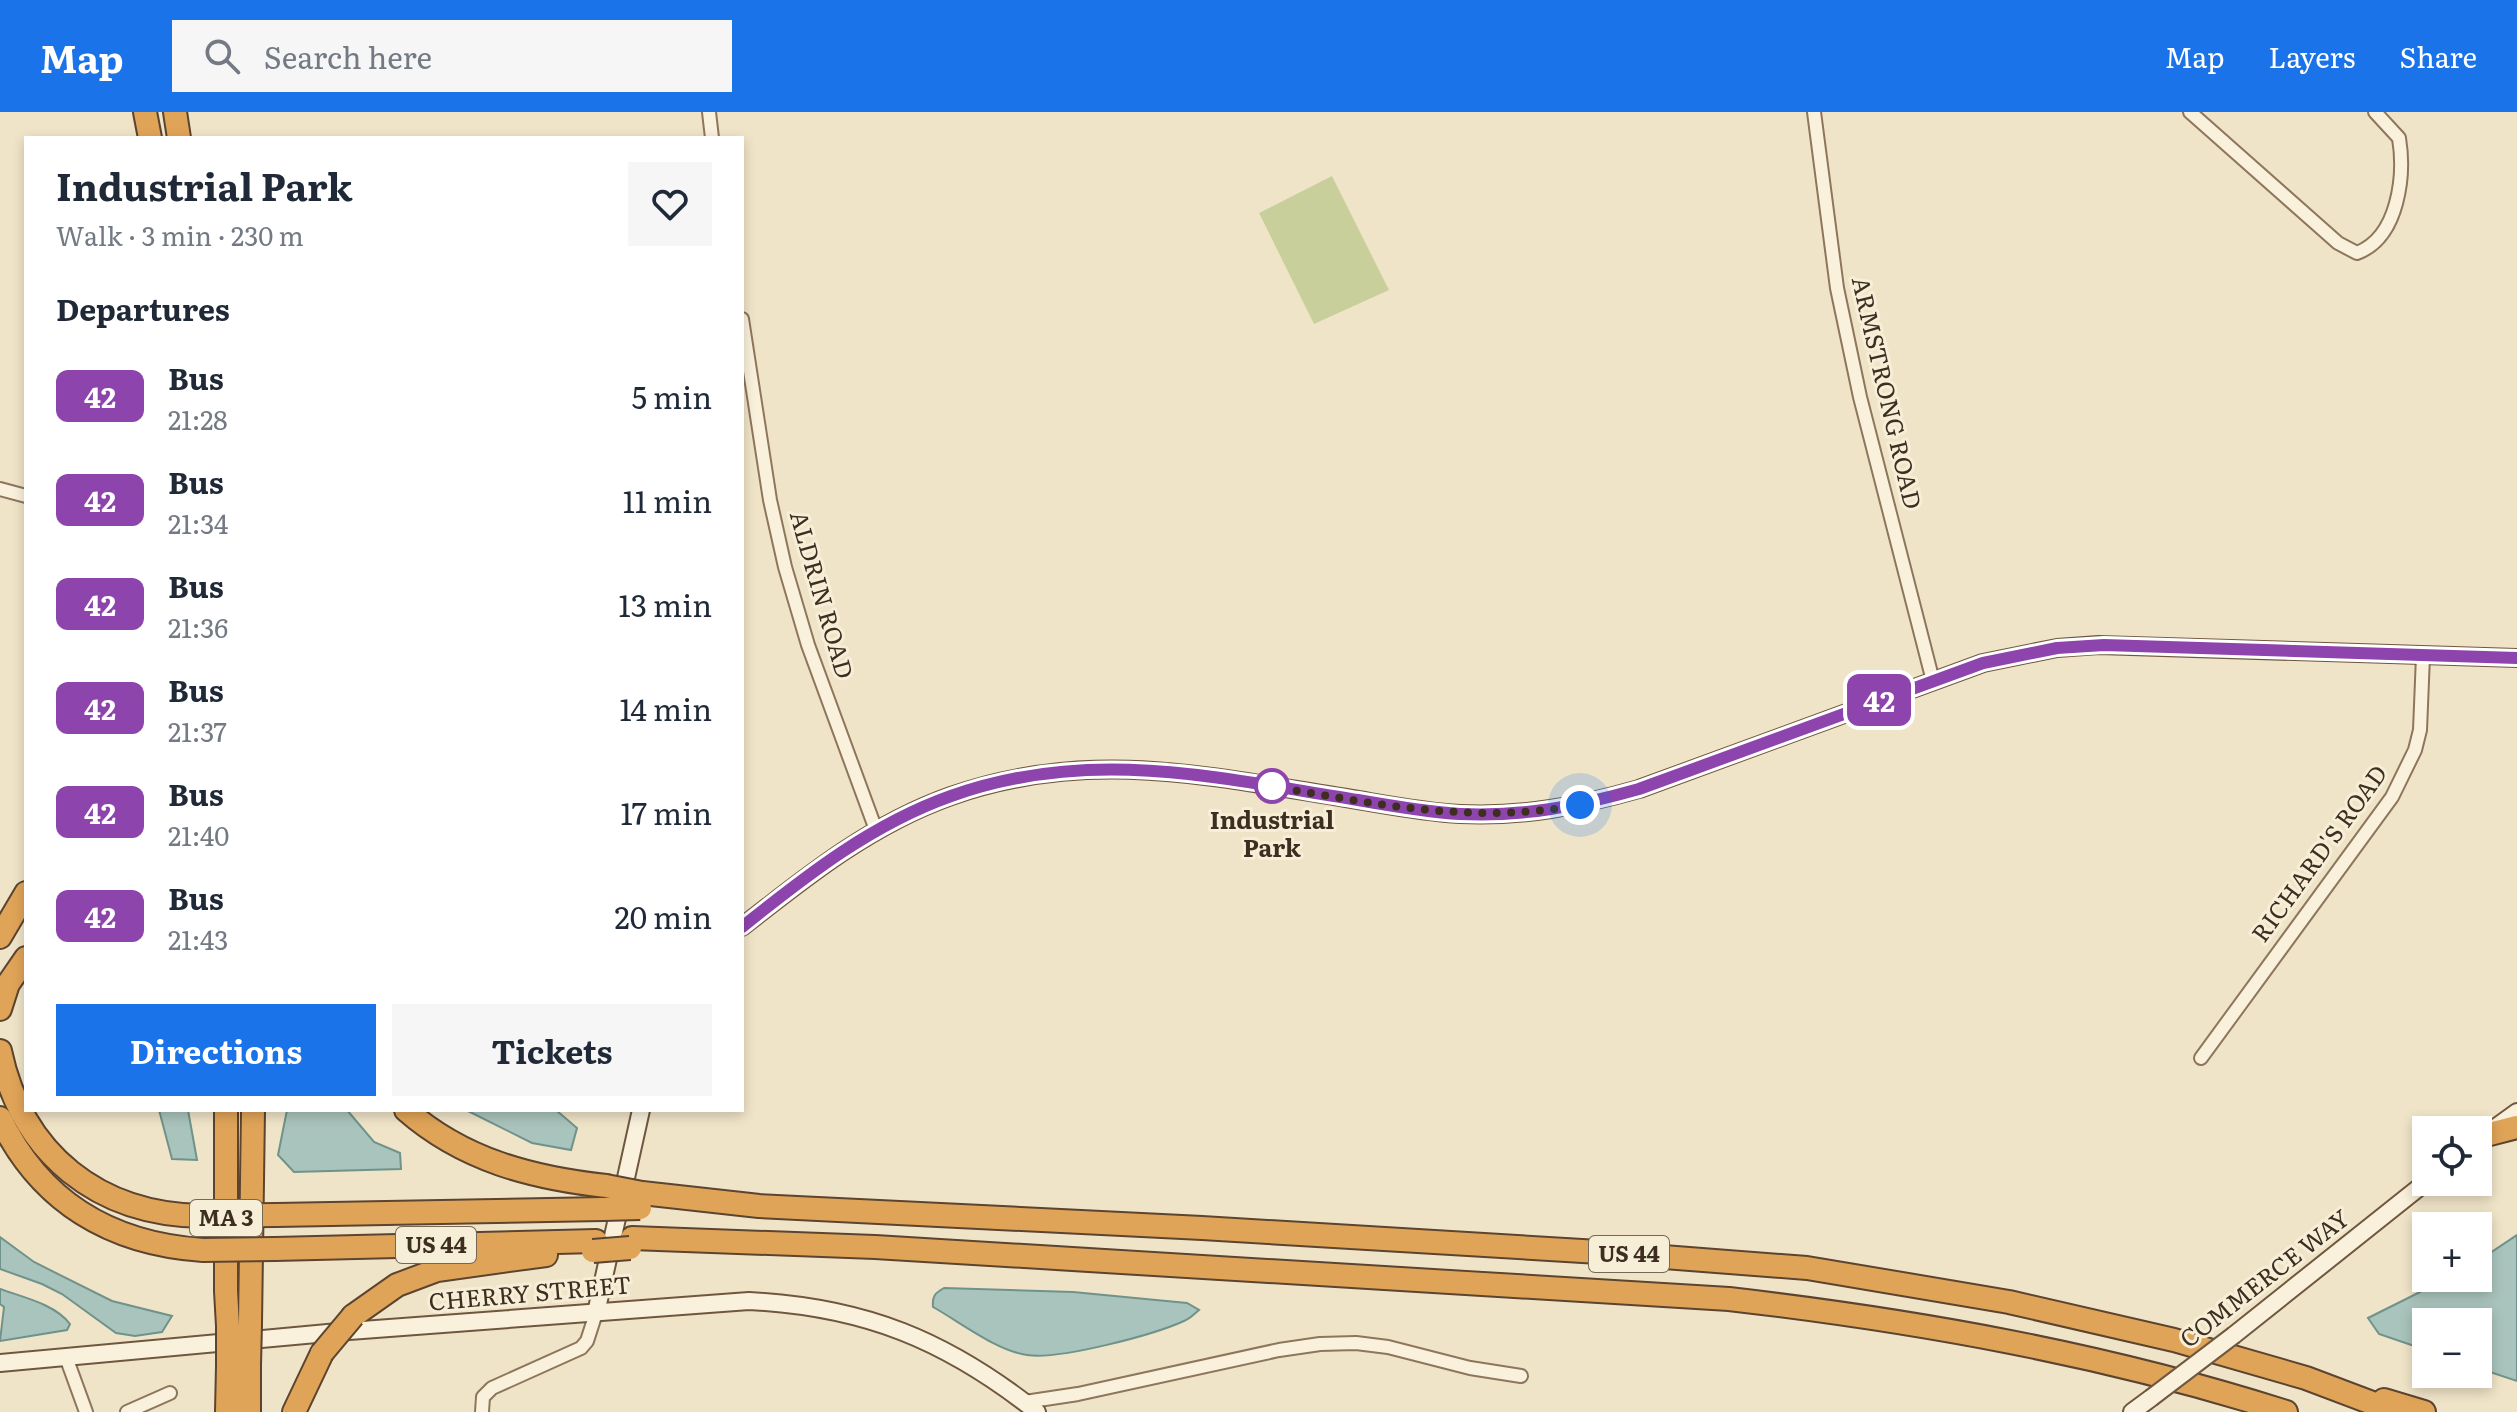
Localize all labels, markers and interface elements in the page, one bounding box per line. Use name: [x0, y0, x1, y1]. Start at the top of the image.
search box: [172, 20, 732, 92]
text: Map: [40, 28, 124, 85]
icon: search: [200, 34, 244, 78]
text: Search here: [264, 34, 432, 78]
text: Map: [2165, 35, 2224, 77]
text: Layers: [2268, 35, 2355, 77]
text: Share: [2399, 35, 2477, 77]
text: Industrial Park: [56, 156, 352, 213]
button: heart: [628, 162, 712, 246]
text: Walk · 3 min · 230 m: [56, 215, 304, 254]
street label: ARMSTRONG ROAD: [1845, 273, 1932, 512]
text: Departures: [56, 286, 230, 330]
text: Bus: [168, 355, 224, 399]
text: 5 min: [632, 374, 712, 418]
text: 42: [84, 375, 116, 417]
text: 21:28: [168, 399, 228, 438]
text: Bus: [168, 459, 224, 503]
text: 11 min: [623, 478, 712, 522]
text: 42: [84, 479, 116, 521]
text: 21:34: [168, 503, 228, 542]
street label: ALDRIN ROAD: [783, 506, 864, 682]
text: Bus: [168, 563, 224, 607]
text: 13 min: [619, 582, 712, 626]
text: 42: [84, 583, 116, 625]
text: 21:36: [168, 607, 228, 646]
text: Bus: [168, 667, 224, 711]
line badge: 42: [1843, 674, 1915, 726]
text: 42: [1863, 679, 1895, 721]
text: 14 min: [620, 686, 712, 730]
text: 42: [84, 687, 116, 729]
text: 21:37: [168, 711, 227, 750]
street label: RICHARD'S ROAD: [2242, 757, 2394, 948]
marker: Industrial Park: [1255, 769, 1289, 803]
text: Bus: [168, 771, 224, 815]
your location: [1560, 785, 1600, 825]
text: 17 min: [621, 790, 712, 834]
text: 42: [84, 791, 116, 833]
place label: Industrial Park: [1210, 801, 1335, 864]
text: 21:40: [168, 815, 229, 854]
text: Bus: [168, 875, 224, 919]
text: 20 min: [615, 894, 712, 938]
text: 42: [84, 895, 116, 937]
text: 21:43: [168, 919, 228, 958]
button: Directions: [56, 1004, 376, 1096]
button: Tickets: [392, 1004, 712, 1096]
map controls: [2412, 1116, 2492, 1388]
button: locate: [2412, 1116, 2492, 1196]
road number: MA 3: [190, 1200, 262, 1236]
street label: COMMERCE WAY: [2171, 1200, 2356, 1355]
button: +: [2412, 1212, 2492, 1292]
road number: US 44: [396, 1227, 476, 1263]
road number: US 44: [1589, 1236, 1669, 1272]
street label: CHERRY STREET: [427, 1265, 633, 1318]
button: −: [2412, 1308, 2492, 1388]

